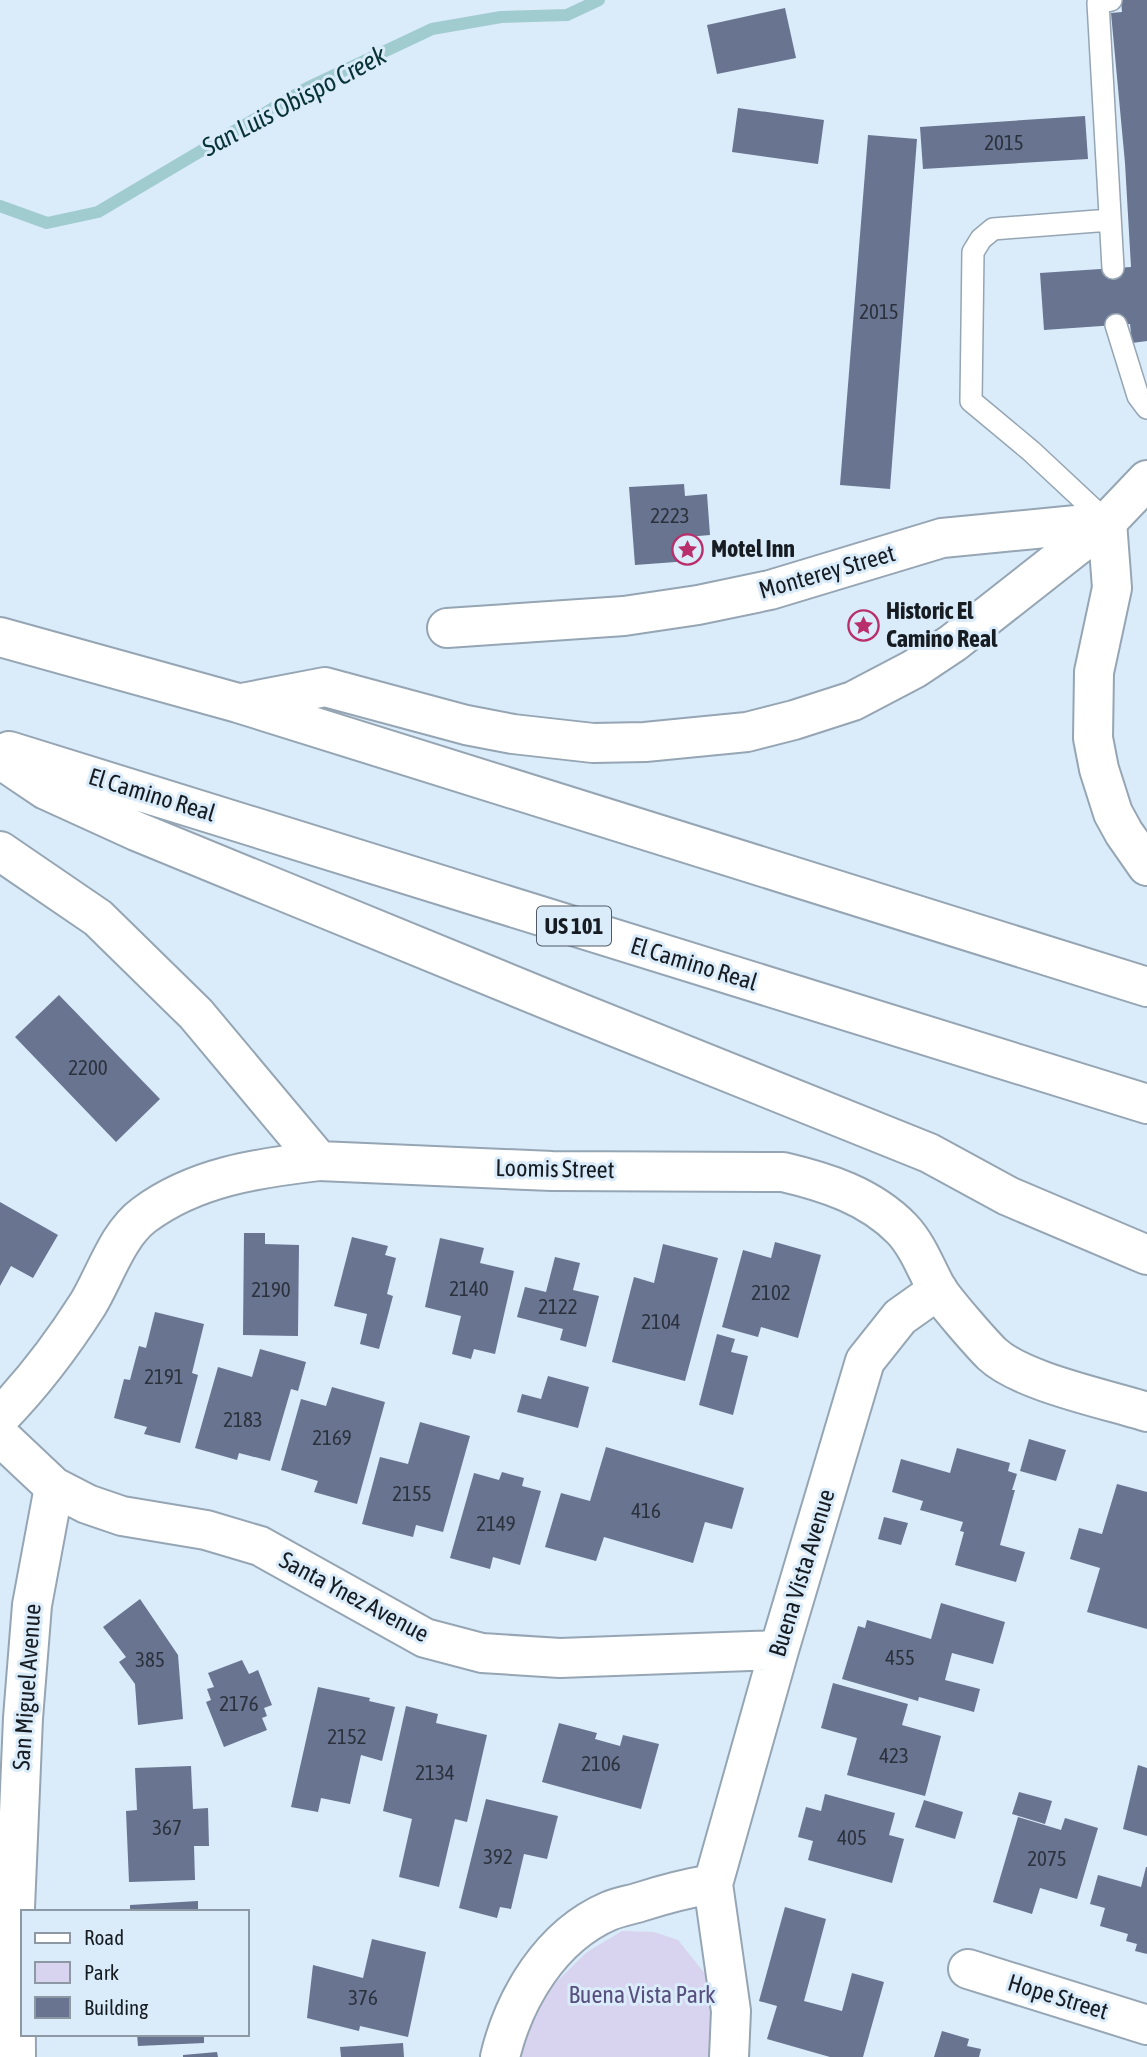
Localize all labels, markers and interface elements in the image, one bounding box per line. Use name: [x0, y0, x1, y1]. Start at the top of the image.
water label: San Luis Obispo Creek: [196, 40, 392, 163]
house number: 2015: [984, 130, 1024, 154]
house number: 2015: [859, 299, 899, 323]
house number: 2223: [650, 503, 690, 527]
place icon: Motel Inn: [671, 532, 705, 566]
place label: Motel Inn: [711, 535, 795, 562]
street label: Monterey Street: [756, 539, 898, 604]
place label: Historic El Camino Real: [886, 597, 998, 652]
place icon: Historic El Camino Real: [846, 608, 880, 642]
street label: El Camino Real: [85, 762, 219, 827]
road number: US 101: [537, 906, 611, 945]
street label: El Camino Real: [627, 931, 761, 996]
house number: 2200: [68, 1055, 108, 1079]
street label: Loomis Street: [495, 1154, 615, 1183]
house number: 2140: [449, 1276, 489, 1300]
house number: 2190: [251, 1277, 291, 1301]
house number: 2102: [751, 1280, 791, 1304]
house number: 2122: [538, 1294, 578, 1318]
house number: 2104: [641, 1309, 681, 1333]
house number: 2191: [144, 1364, 184, 1388]
house number: 2183: [223, 1407, 263, 1431]
house number: 2169: [312, 1425, 352, 1449]
house number: 2155: [392, 1481, 432, 1505]
street label: Buena Vista Avenue: [763, 1486, 840, 1660]
house number: 416: [631, 1498, 661, 1522]
house number: 2149: [476, 1511, 516, 1535]
street label: Santa Ynez Avenue: [275, 1546, 433, 1647]
street label: San Miguel Avenue: [7, 1603, 46, 1771]
house number: 455: [885, 1645, 915, 1669]
house number: 385: [135, 1647, 165, 1671]
house number: 2176: [219, 1691, 259, 1715]
house number: 2152: [327, 1724, 367, 1748]
house number: 423: [879, 1743, 909, 1767]
house number: 2106: [581, 1751, 621, 1775]
house number: 2134: [415, 1760, 455, 1784]
house number: 367: [152, 1815, 182, 1839]
house number: 405: [837, 1825, 867, 1849]
house number: 392: [483, 1844, 513, 1868]
house number: 2075: [1027, 1846, 1067, 1870]
legend: [21, 1910, 248, 2036]
text: Road: [84, 1925, 124, 1949]
text: Park: [84, 1960, 119, 1984]
street label: Hope Street: [1005, 1968, 1112, 2025]
park label: Buena Vista Park: [568, 1981, 716, 2008]
house number: 376: [348, 1985, 378, 2009]
text: Building: [84, 1995, 148, 2019]

